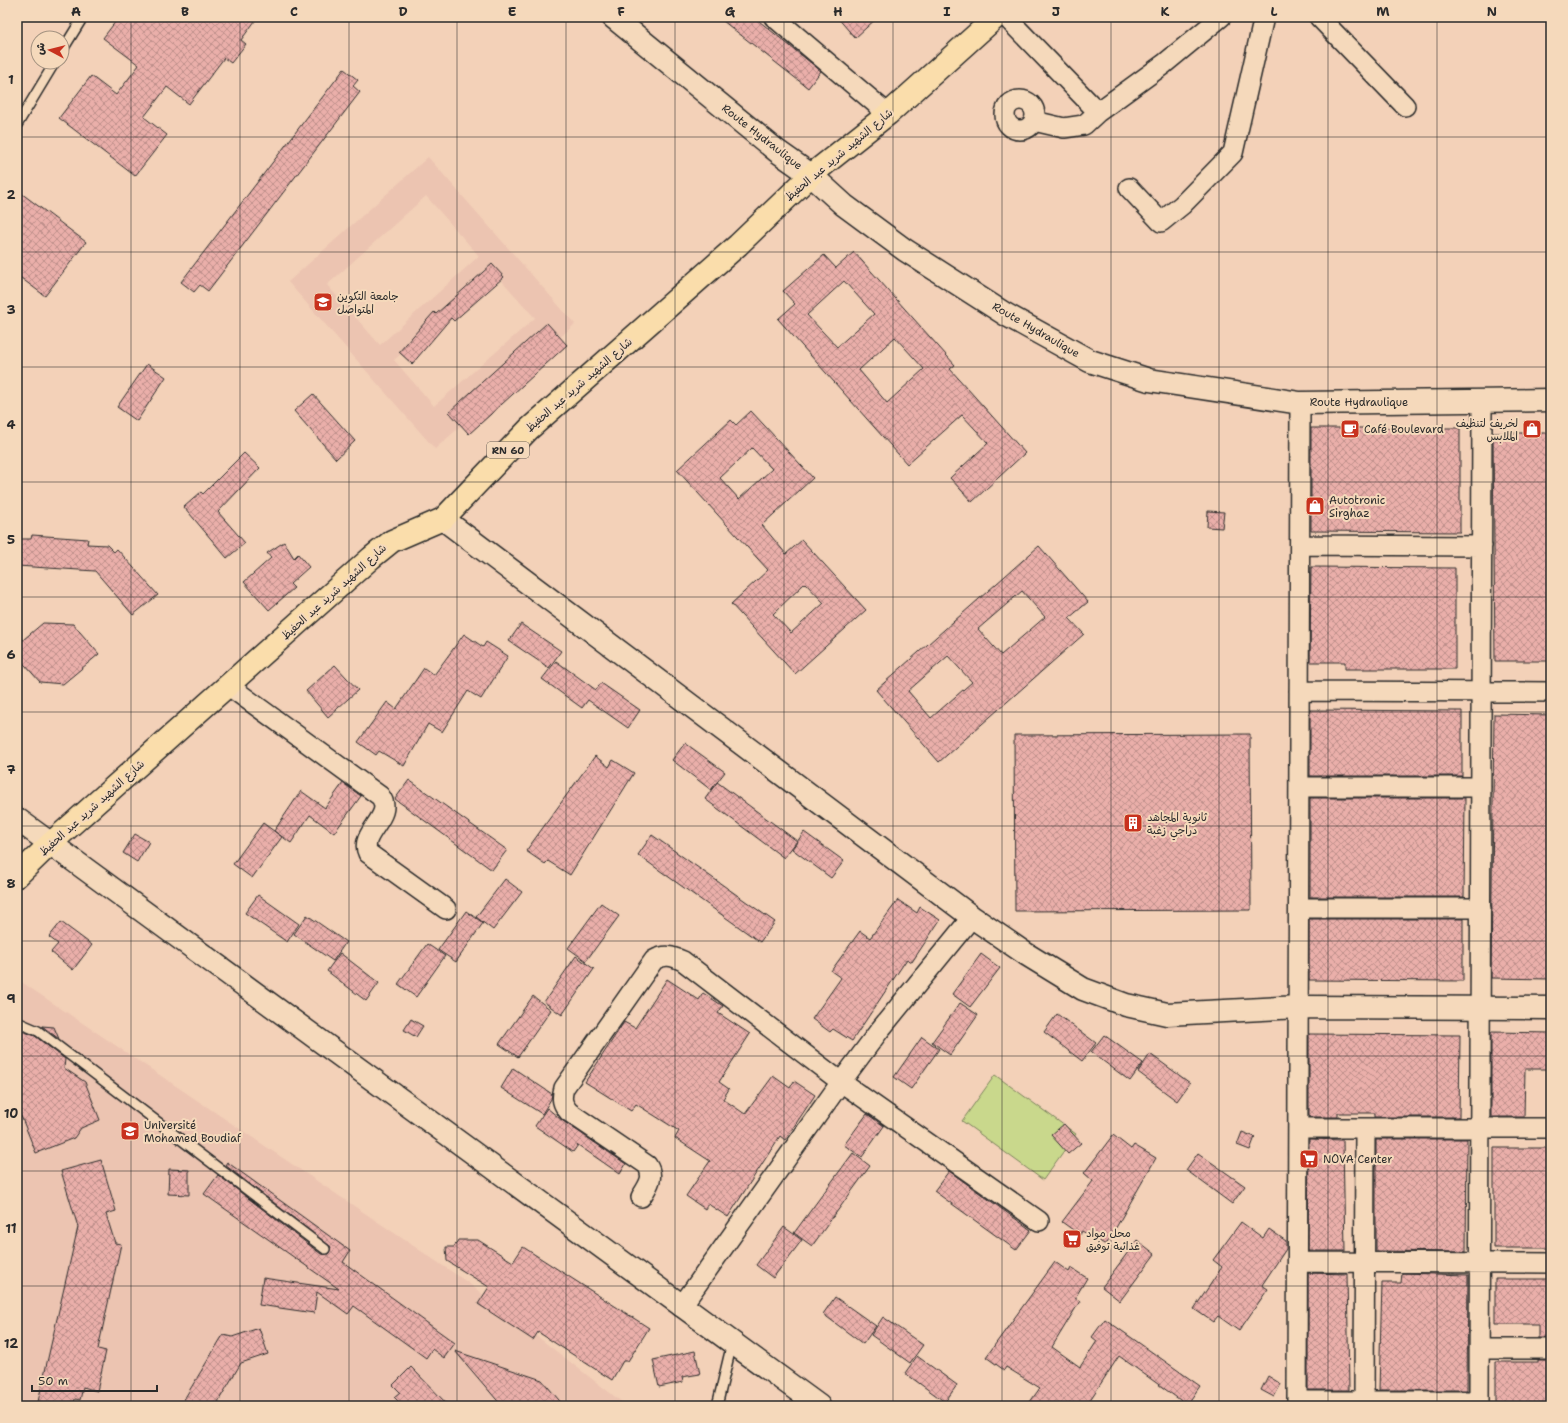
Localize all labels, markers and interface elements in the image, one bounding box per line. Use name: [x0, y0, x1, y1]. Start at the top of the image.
text: A: [71, 3, 81, 20]
text: B: [181, 3, 189, 20]
text: C: [290, 3, 298, 20]
text: D: [398, 3, 408, 20]
text: E: [508, 3, 517, 20]
text: F: [617, 3, 625, 20]
text: G: [725, 3, 736, 20]
text: H: [833, 3, 843, 20]
text: I: [943, 3, 951, 20]
text: J: [1052, 3, 1060, 20]
text: K: [1161, 3, 1170, 20]
text: L: [1270, 3, 1278, 20]
text: M: [1376, 3, 1390, 20]
text: N: [1487, 3, 1497, 20]
north arrow: [30, 30, 70, 70]
text: ش: [32, 42, 49, 56]
text: 1: [8, 71, 14, 88]
street label: Route Hydraulique: [719, 101, 805, 173]
street label: شارع الشهيد شريد عبد الحفيظ: [782, 105, 897, 205]
text: 2: [6, 186, 16, 203]
place label: جامعة التكوين المتواصل: [337, 289, 399, 317]
school or university icon: جامعة التكوين المتواصل: [312, 291, 334, 313]
street label: Route Hydraulique: [990, 299, 1082, 361]
text: 3: [6, 301, 16, 318]
street label: شارع الشهيد شريد عبد الحفيظ: [522, 334, 636, 436]
street label: Route Hydraulique: [1310, 395, 1408, 410]
text: 4: [6, 416, 16, 433]
place label: لخريف لتنظيف الملابس: [1456, 416, 1518, 444]
cafe icon: Café Boulevard: [1339, 418, 1361, 440]
shop icon: لخريف لتنظيف الملابس: [1521, 418, 1543, 440]
place label: Café Boulevard: [1364, 422, 1444, 437]
road number: RN 60: [487, 442, 529, 458]
place label: Autotronic Sirghaz: [1329, 493, 1386, 521]
shop icon: Autotronic Sirghaz: [1304, 495, 1326, 517]
text: 5: [7, 531, 15, 548]
street label: شارع الشهيد شريد عبد الحفيظ: [278, 541, 390, 644]
text: 6: [6, 646, 16, 663]
street label: شارع الشهيد شريد عبد الحفيظ: [36, 757, 148, 860]
text: 7: [6, 761, 16, 778]
place label: ثانوية المجاهد دراجي زغبة: [1147, 810, 1208, 841]
building icon: ثانوية المجاهد دراجي زغبة: [1122, 812, 1144, 834]
text: 8: [6, 875, 16, 892]
text: 9: [6, 990, 16, 1007]
text: 10: [4, 1105, 18, 1122]
place label: Université Mohamed Boudiaf: [144, 1118, 242, 1146]
school or university icon: Université Mohamed Boudiaf: [119, 1120, 141, 1142]
supermarket icon: NOVA Center: [1298, 1148, 1320, 1170]
place label: NOVA Center: [1323, 1152, 1393, 1167]
text: 11: [5, 1220, 17, 1237]
place label: محل مواد غذائية توفيق: [1086, 1226, 1140, 1254]
supermarket icon: محل مواد غذائية توفيق: [1061, 1228, 1083, 1250]
text: 12: [4, 1335, 18, 1352]
scale bar: [32, 1367, 157, 1393]
text: 50 m: [38, 1373, 68, 1389]

